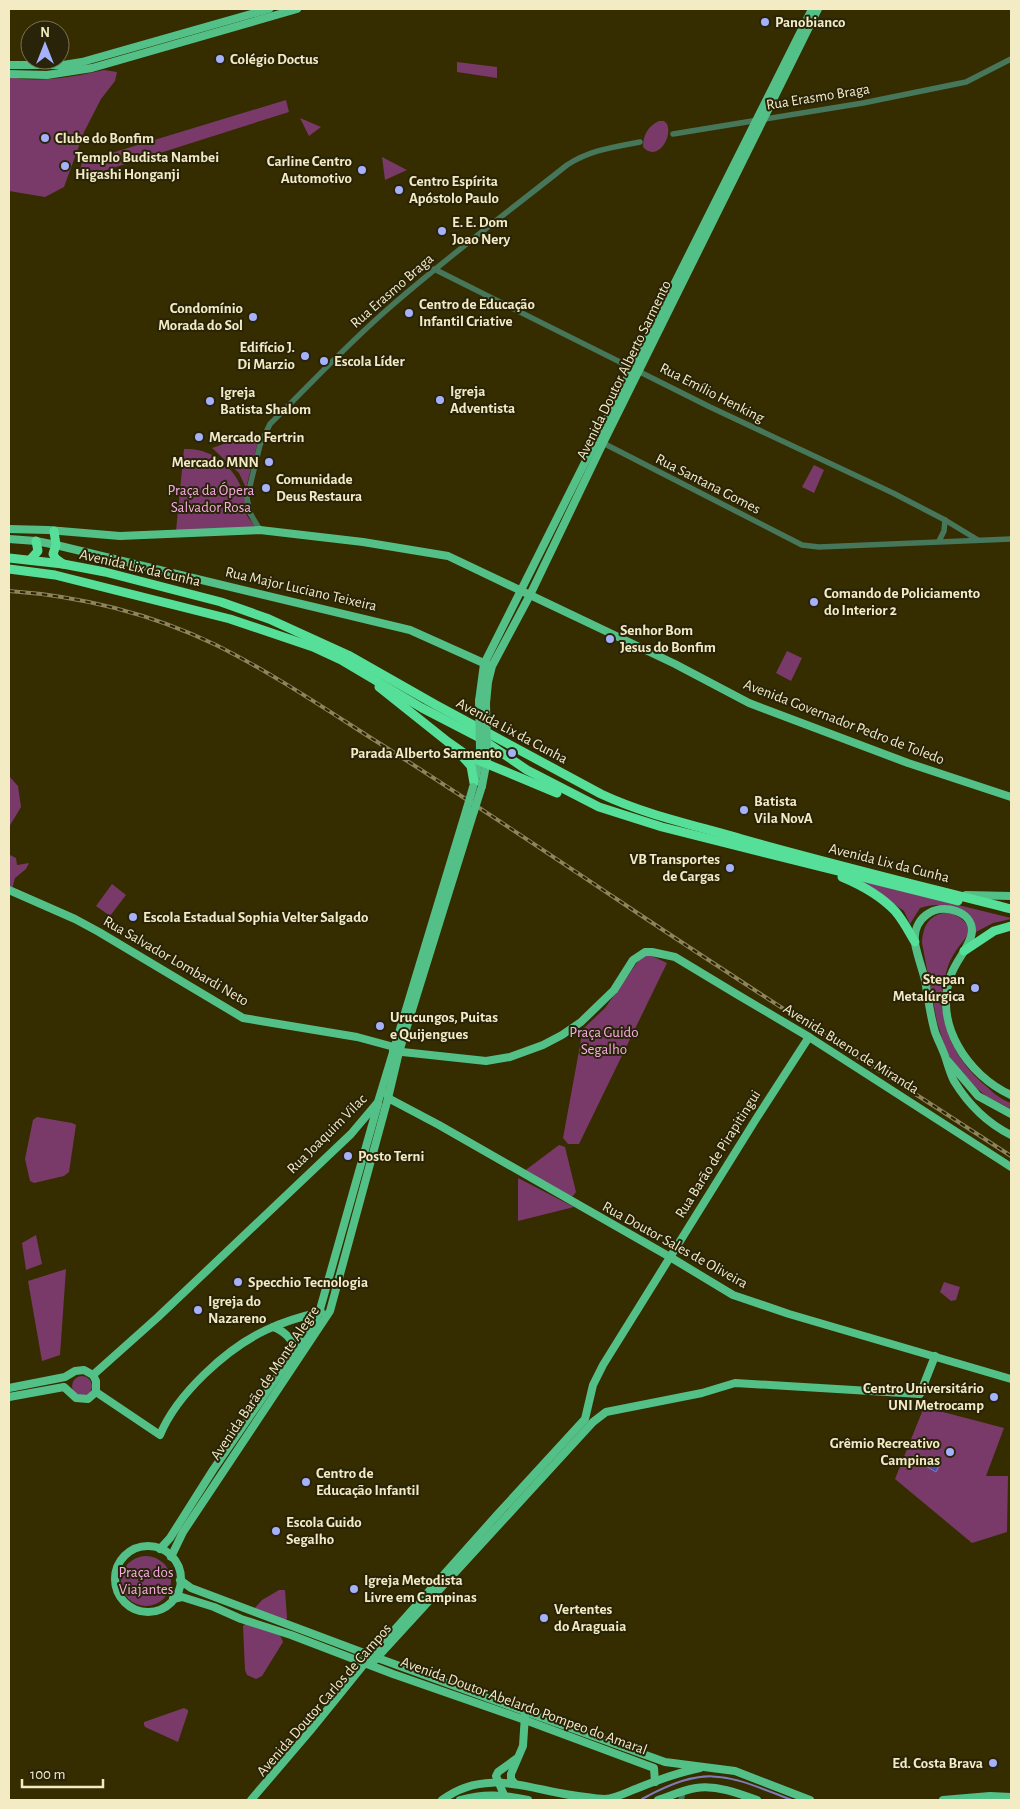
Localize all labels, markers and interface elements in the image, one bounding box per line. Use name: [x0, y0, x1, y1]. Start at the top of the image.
place label: Panobianco: [775, 15, 845, 30]
marker: Panobianco: [759, 16, 771, 28]
north arrow: [20, 20, 70, 70]
text: N: [40, 26, 50, 40]
place label: Colégio Doctus: [230, 52, 319, 67]
marker: Colégio Doctus: [214, 53, 226, 65]
street label: Rua Erasmo Braga: [765, 81, 871, 113]
place label: Clube do Bonfim: [55, 131, 154, 146]
marker: Clube do Bonfim: [39, 132, 51, 144]
place label: Templo Budista Nambei Higashi Honganji: [75, 150, 219, 182]
place label: Carline Centro Automotivo: [267, 154, 352, 186]
marker: Templo Budista Nambei Higashi Honganji: [59, 160, 71, 172]
marker: Carline Centro Automotivo: [356, 164, 368, 176]
place label: Centro Espírita Apóstolo Paulo: [409, 174, 499, 206]
marker: Centro Espírita Apóstolo Paulo: [393, 184, 405, 196]
place label: E. E. Dom Joao Nery: [452, 215, 511, 247]
marker: E. E. Dom Joao Nery: [436, 225, 448, 237]
street label: Rua Erasmo Braga: [348, 251, 436, 331]
street label: Avenida Doutor Alberto Sarmento: [574, 278, 674, 462]
place label: Centro de Educação Infantil Criative: [419, 297, 535, 329]
place label: Condomínio Morada do Sol: [158, 301, 243, 333]
marker: Centro de Educação Infantil Criative: [403, 307, 415, 319]
marker: Condomínio Morada do Sol: [247, 311, 259, 323]
place label: Edifício J. Di Marzio: [237, 340, 295, 372]
marker: Edifício J. Di Marzio: [299, 350, 311, 362]
place label: Escola Líder: [334, 354, 405, 369]
marker: Escola Líder: [318, 355, 330, 367]
street label: Rua Emílio Henking: [657, 360, 767, 426]
place label: Igreja Adventista: [450, 384, 515, 416]
place label: Igreja Batista Shalom: [220, 385, 311, 417]
marker: Igreja Adventista: [434, 394, 446, 406]
marker: Igreja Batista Shalom: [204, 395, 216, 407]
place label: Mercado Fertrin: [209, 430, 304, 445]
marker: Mercado Fertrin: [193, 431, 205, 443]
street label: Rua Santana Gomes: [653, 451, 763, 517]
place label: Mercado MNN: [172, 455, 259, 470]
marker: Mercado MNN: [263, 456, 275, 468]
place label: Comunidade Deus Restaura: [276, 472, 362, 504]
park label: Praça da Ópera Salvador Rosa: [167, 481, 255, 515]
marker: Comunidade Deus Restaura: [260, 482, 272, 494]
street label: Avenida Lix da Cunha: [78, 547, 202, 589]
street label: Rua Major Luciano Teixeira: [224, 564, 378, 614]
place label: Comando de Policiamento do Interior 2: [824, 586, 980, 618]
marker: Comando de Policiamento do Interior 2: [808, 596, 820, 608]
place label: Senhor Bom Jesus do Bonfim: [620, 623, 716, 655]
marker: Senhor Bom Jesus do Bonfim: [604, 633, 616, 645]
street label: Avenida Governador Pedro de Toledo: [741, 677, 947, 767]
street label: Avenida Lix da Cunha: [454, 695, 570, 767]
place label: Parada Alberto Sarmento: [350, 746, 502, 761]
marker: Parada Alberto Sarmento: [506, 747, 518, 759]
place label: Batista Vila NovA: [754, 794, 813, 826]
marker: Batista Vila NovA: [738, 804, 750, 816]
street label: Avenida Lix da Cunha: [827, 841, 951, 885]
place label: VB Transportes de Cargas: [630, 852, 720, 884]
marker: VB Transportes de Cargas: [724, 862, 736, 874]
place label: Escola Estadual Sophia Velter Salgado: [143, 910, 368, 925]
marker: Escola Estadual Sophia Velter Salgado: [127, 911, 139, 923]
street label: Rua Salvador Lombardi Neto: [101, 913, 251, 1009]
place label: Stepan Metalúrgica: [893, 972, 965, 1004]
marker: Stepan Metalúrgica: [969, 982, 981, 994]
street label: Avenida Bueno de Miranda: [781, 1001, 921, 1097]
place label: Urucungos, Puitas e Quijengues: [390, 1010, 498, 1042]
marker: Urucungos, Puitas e Quijengues: [374, 1020, 386, 1032]
park label: Praça Guido Segalho: [569, 1025, 639, 1057]
street label: Rua Barão de Pirapitingui: [673, 1087, 763, 1221]
street label: Rua Joaquim Vilac: [284, 1091, 370, 1177]
place label: Posto Terni: [358, 1149, 424, 1164]
marker: Posto Terni: [342, 1150, 354, 1162]
street label: Rua Doutor Sales de Oliveira: [600, 1199, 750, 1291]
place label: Specchio Tecnologia: [248, 1275, 368, 1290]
marker: Specchio Tecnologia: [232, 1276, 244, 1288]
place label: Igreja do Nazareno: [208, 1294, 267, 1326]
street label: Avenida Barão de Monte Alegre: [208, 1303, 322, 1463]
marker: Igreja do Nazareno: [192, 1304, 204, 1316]
place label: Centro Universitário UNI Metrocamp: [863, 1381, 984, 1413]
marker: Centro Universitário UNI Metrocamp: [988, 1391, 1000, 1403]
place label: Grêmio Recreativo Campinas: [830, 1436, 940, 1468]
marker: Grêmio Recreativo Campinas: [944, 1446, 956, 1458]
place label: Centro de Educação Infantil: [316, 1466, 419, 1498]
marker: Centro de Educação Infantil: [300, 1476, 312, 1488]
place label: Escola Guido Segalho: [286, 1515, 362, 1547]
marker: Escola Guido Segalho: [270, 1525, 282, 1537]
park label: Praça dos Viajantes: [119, 1565, 173, 1597]
place label: Igreja Metodista Livre em Campinas: [364, 1573, 477, 1605]
marker: Igreja Metodista Livre em Campinas: [348, 1583, 360, 1595]
place label: Vertentes do Araguaia: [554, 1602, 626, 1634]
marker: Vertentes do Araguaia: [538, 1612, 550, 1624]
street label: Avenida Doutor Carlos de Campos: [254, 1621, 394, 1779]
street label: Avenida Doutor Abelardo Pompeo do Amaral: [399, 1654, 649, 1758]
scale bar: [22, 1756, 104, 1788]
place label: Ed. Costa Brava: [892, 1756, 983, 1771]
marker: Ed. Costa Brava: [987, 1757, 999, 1769]
text: 100 m: [30, 1767, 65, 1782]

